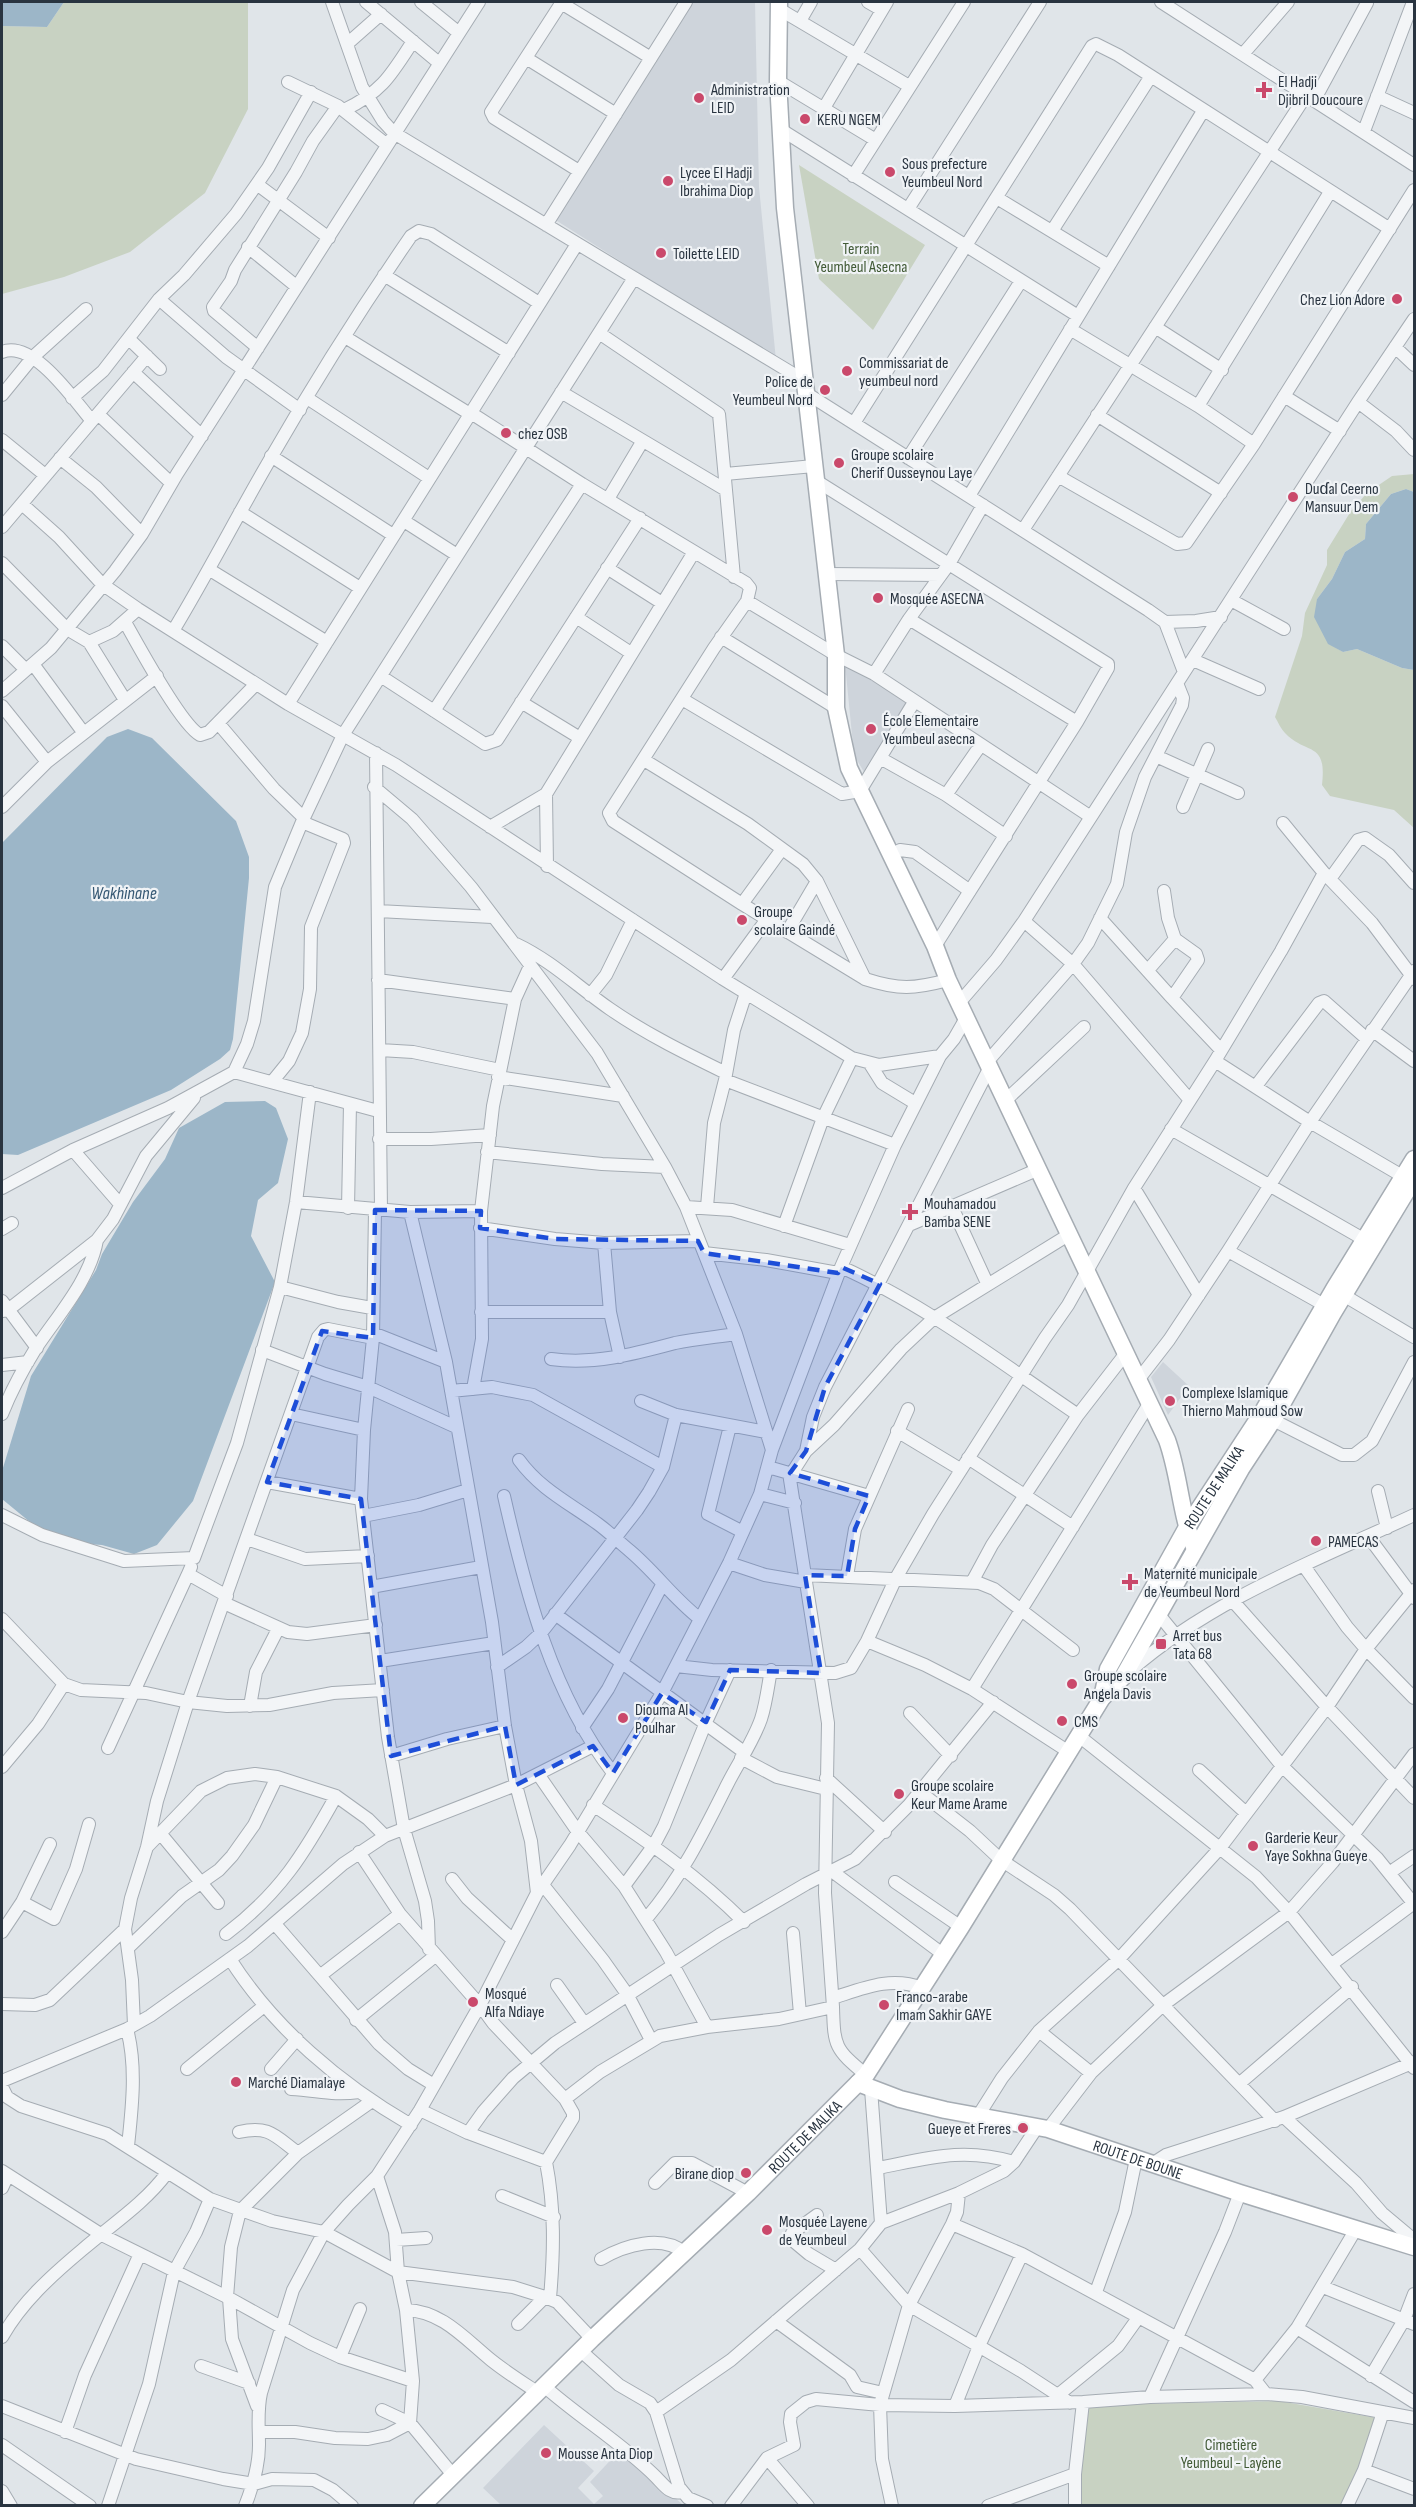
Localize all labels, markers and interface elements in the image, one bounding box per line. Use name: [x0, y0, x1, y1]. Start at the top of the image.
place label: El Hadji Djibril Doucoure: [1278, 73, 1363, 110]
place label: Administration LEID: [710, 81, 790, 118]
marker: El Hadji Djibril Doucoure: [1255, 81, 1273, 99]
marker: Administration LEID: [692, 91, 706, 105]
place label: KERU NGEM: [817, 111, 881, 130]
marker: KERU NGEM: [798, 112, 812, 126]
place label: Sous prefecture Yeumbeul Nord: [902, 155, 987, 192]
place label: Lycee El Hadji Ibrahima Diop: [680, 164, 753, 201]
marker: Sous prefecture Yeumbeul Nord: [883, 165, 897, 179]
marker: Lycee El Hadji Ibrahima Diop: [661, 174, 675, 188]
park label: Terrain Yeumbeul Asecna: [815, 240, 907, 277]
place label: Toilette LEID: [673, 245, 740, 264]
marker: Toilette LEID: [654, 246, 668, 260]
place label: Chez Lion Adore: [1300, 291, 1385, 310]
marker: Chez Lion Adore: [1390, 292, 1404, 306]
place label: Commissariat de yeumbeul nord: [859, 354, 948, 391]
marker: Commissariat de yeumbeul nord: [840, 364, 854, 378]
place label: Police de Yeumbeul Nord: [733, 373, 813, 410]
marker: Police de Yeumbeul Nord: [818, 383, 832, 397]
place label: chez OSB: [518, 425, 568, 444]
marker: chez OSB: [499, 426, 513, 440]
place label: Groupe scolaire Cherif Ousseynou Laye: [851, 446, 972, 483]
marker: Groupe scolaire Cherif Ousseynou Laye: [832, 456, 846, 470]
place label: Duɗal Ceerno Mansuur Dem: [1305, 480, 1379, 517]
marker: Duɗal Ceerno Mansuur Dem: [1286, 490, 1300, 504]
place label: Mosquée ASECNA: [890, 590, 984, 609]
marker: Mosquée ASECNA: [871, 591, 885, 605]
place label: École Elementaire Yeumbeul asecna: [883, 712, 979, 749]
marker: École Elementaire Yeumbeul asecna: [864, 722, 878, 736]
water label: Wakhinane: [91, 883, 157, 904]
place label: Groupe scolaire Gaindé: [754, 903, 835, 940]
marker: Groupe scolaire Gaindé: [735, 913, 749, 927]
place label: Mouhamadou Bamba SENE: [924, 1195, 996, 1232]
marker: Mouhamadou Bamba SENE: [901, 1203, 919, 1221]
place label: Complexe Islamique Thierno Mahmoud Sow: [1182, 1384, 1303, 1421]
marker: Complexe Islamique Thierno Mahmoud Sow: [1163, 1394, 1177, 1408]
street label: ROUTE DE MALIKA: [1181, 1443, 1249, 1533]
place label: PAMECAS: [1328, 1533, 1379, 1552]
marker: PAMECAS: [1309, 1534, 1323, 1548]
place label: Maternité municipale de Yeumbeul Nord: [1144, 1565, 1257, 1602]
marker: Maternité municipale de Yeumbeul Nord: [1121, 1573, 1139, 1591]
place label: Arret bus Tata 68: [1172, 1627, 1222, 1664]
marker: Arret bus Tata 68: [1154, 1637, 1168, 1651]
place label: Groupe scolaire Angela Davis: [1083, 1667, 1167, 1704]
marker: Groupe scolaire Angela Davis: [1065, 1677, 1079, 1691]
place label: Diouma Al Poulhar: [635, 1701, 688, 1738]
marker: Diouma Al Poulhar: [616, 1711, 630, 1725]
place label: CMS: [1074, 1713, 1098, 1732]
marker: CMS: [1055, 1714, 1069, 1728]
place label: Groupe scolaire Keur Mame Arame: [911, 1777, 1007, 1814]
marker: Groupe scolaire Keur Mame Arame: [892, 1787, 906, 1801]
place label: Garderie Keur Yaye Sokhna Gueye: [1265, 1829, 1368, 1866]
marker: Garderie Keur Yaye Sokhna Gueye: [1246, 1839, 1260, 1853]
place label: Mosqué Alfa Ndiaye: [484, 1985, 545, 2022]
place label: Franco-arabe Imam Sakhir GAYE: [896, 1988, 992, 2025]
marker: Mosqué Alfa Ndiaye: [466, 1995, 480, 2009]
marker: Franco-arabe Imam Sakhir GAYE: [877, 1998, 891, 2012]
place label: Marché Diamalaye: [248, 2074, 345, 2093]
marker: Marché Diamalaye: [229, 2075, 243, 2089]
street label: ROUTE DE MALIKA: [765, 2097, 846, 2178]
place label: Gueye et Freres: [928, 2120, 1011, 2139]
marker: Gueye et Freres: [1016, 2121, 1030, 2135]
street label: ROUTE DE BOUNE: [1090, 2137, 1185, 2184]
place label: Birane diop: [675, 2165, 734, 2184]
marker: Birane diop: [739, 2166, 753, 2180]
place label: Mosquée Layene de Yeumbeul: [779, 2213, 867, 2250]
marker: Mosquée Layene de Yeumbeul: [760, 2223, 774, 2237]
park label: Cimetière Yeumbeul - Layène: [1181, 2436, 1281, 2473]
place label: Mousse Anta Diop: [558, 2445, 653, 2464]
marker: Mousse Anta Diop: [539, 2446, 553, 2460]

